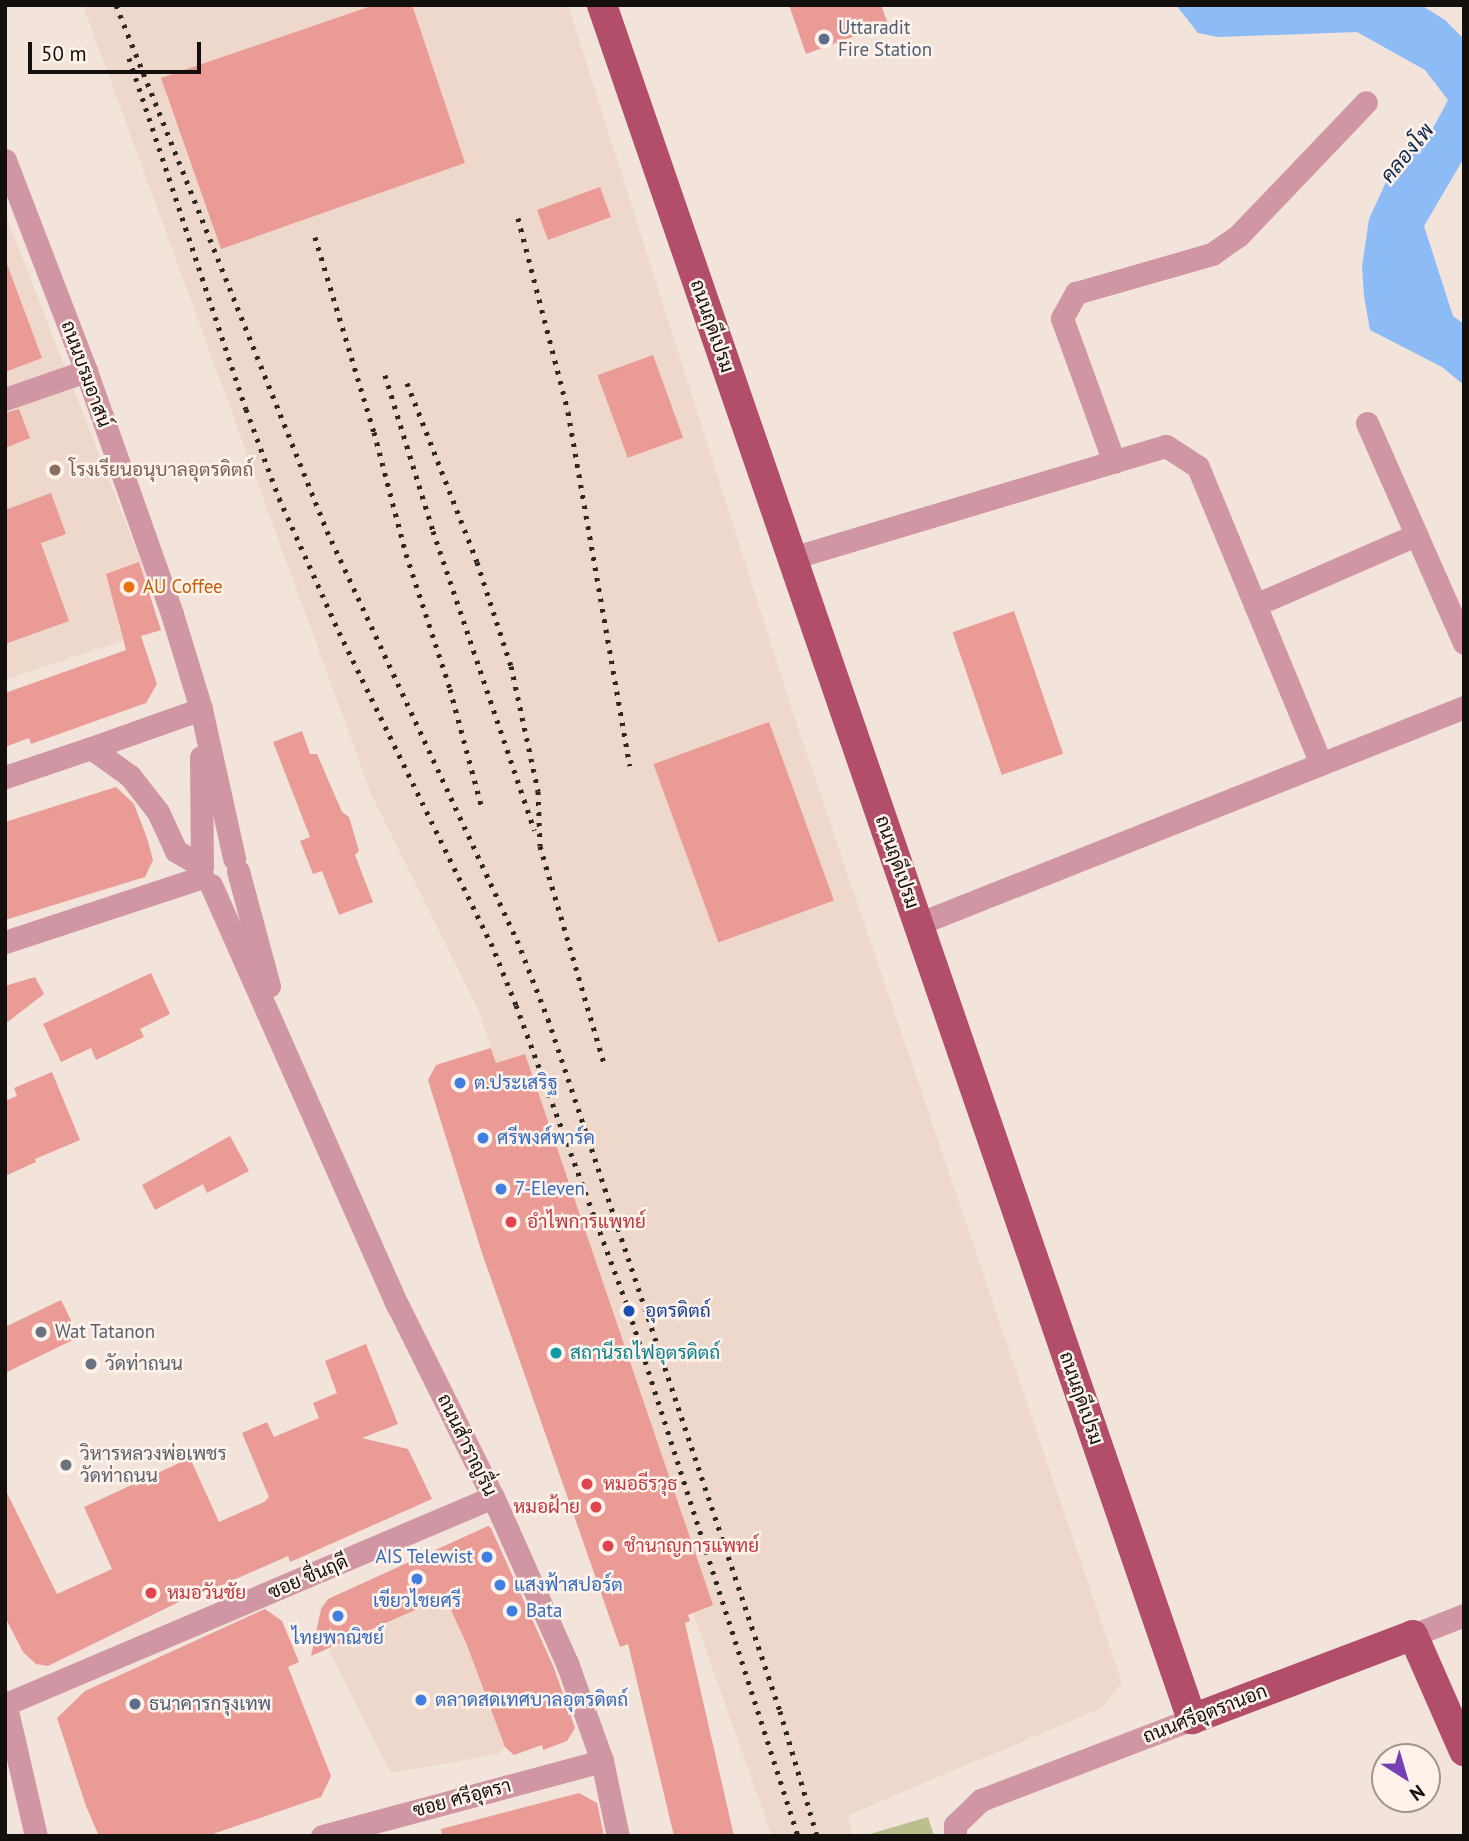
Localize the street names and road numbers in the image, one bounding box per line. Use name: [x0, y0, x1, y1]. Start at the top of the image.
street label: ถนนฤดีเปรม: [685, 277, 739, 375]
street label: ถนนบรมอาสน์: [56, 318, 116, 430]
street label: ถนนฤดีเปรม: [870, 813, 924, 911]
street label: ถนนฤดีเปรม: [1054, 1349, 1108, 1447]
street label: ถนนสำราญรื่น: [432, 1390, 502, 1500]
street label: ซอย ชื่นฤดี: [265, 1550, 351, 1604]
street label: ถนนศรีอุตรานอก: [1140, 1680, 1270, 1748]
street label: ซอย ศรีอุตรา: [410, 1774, 514, 1822]

